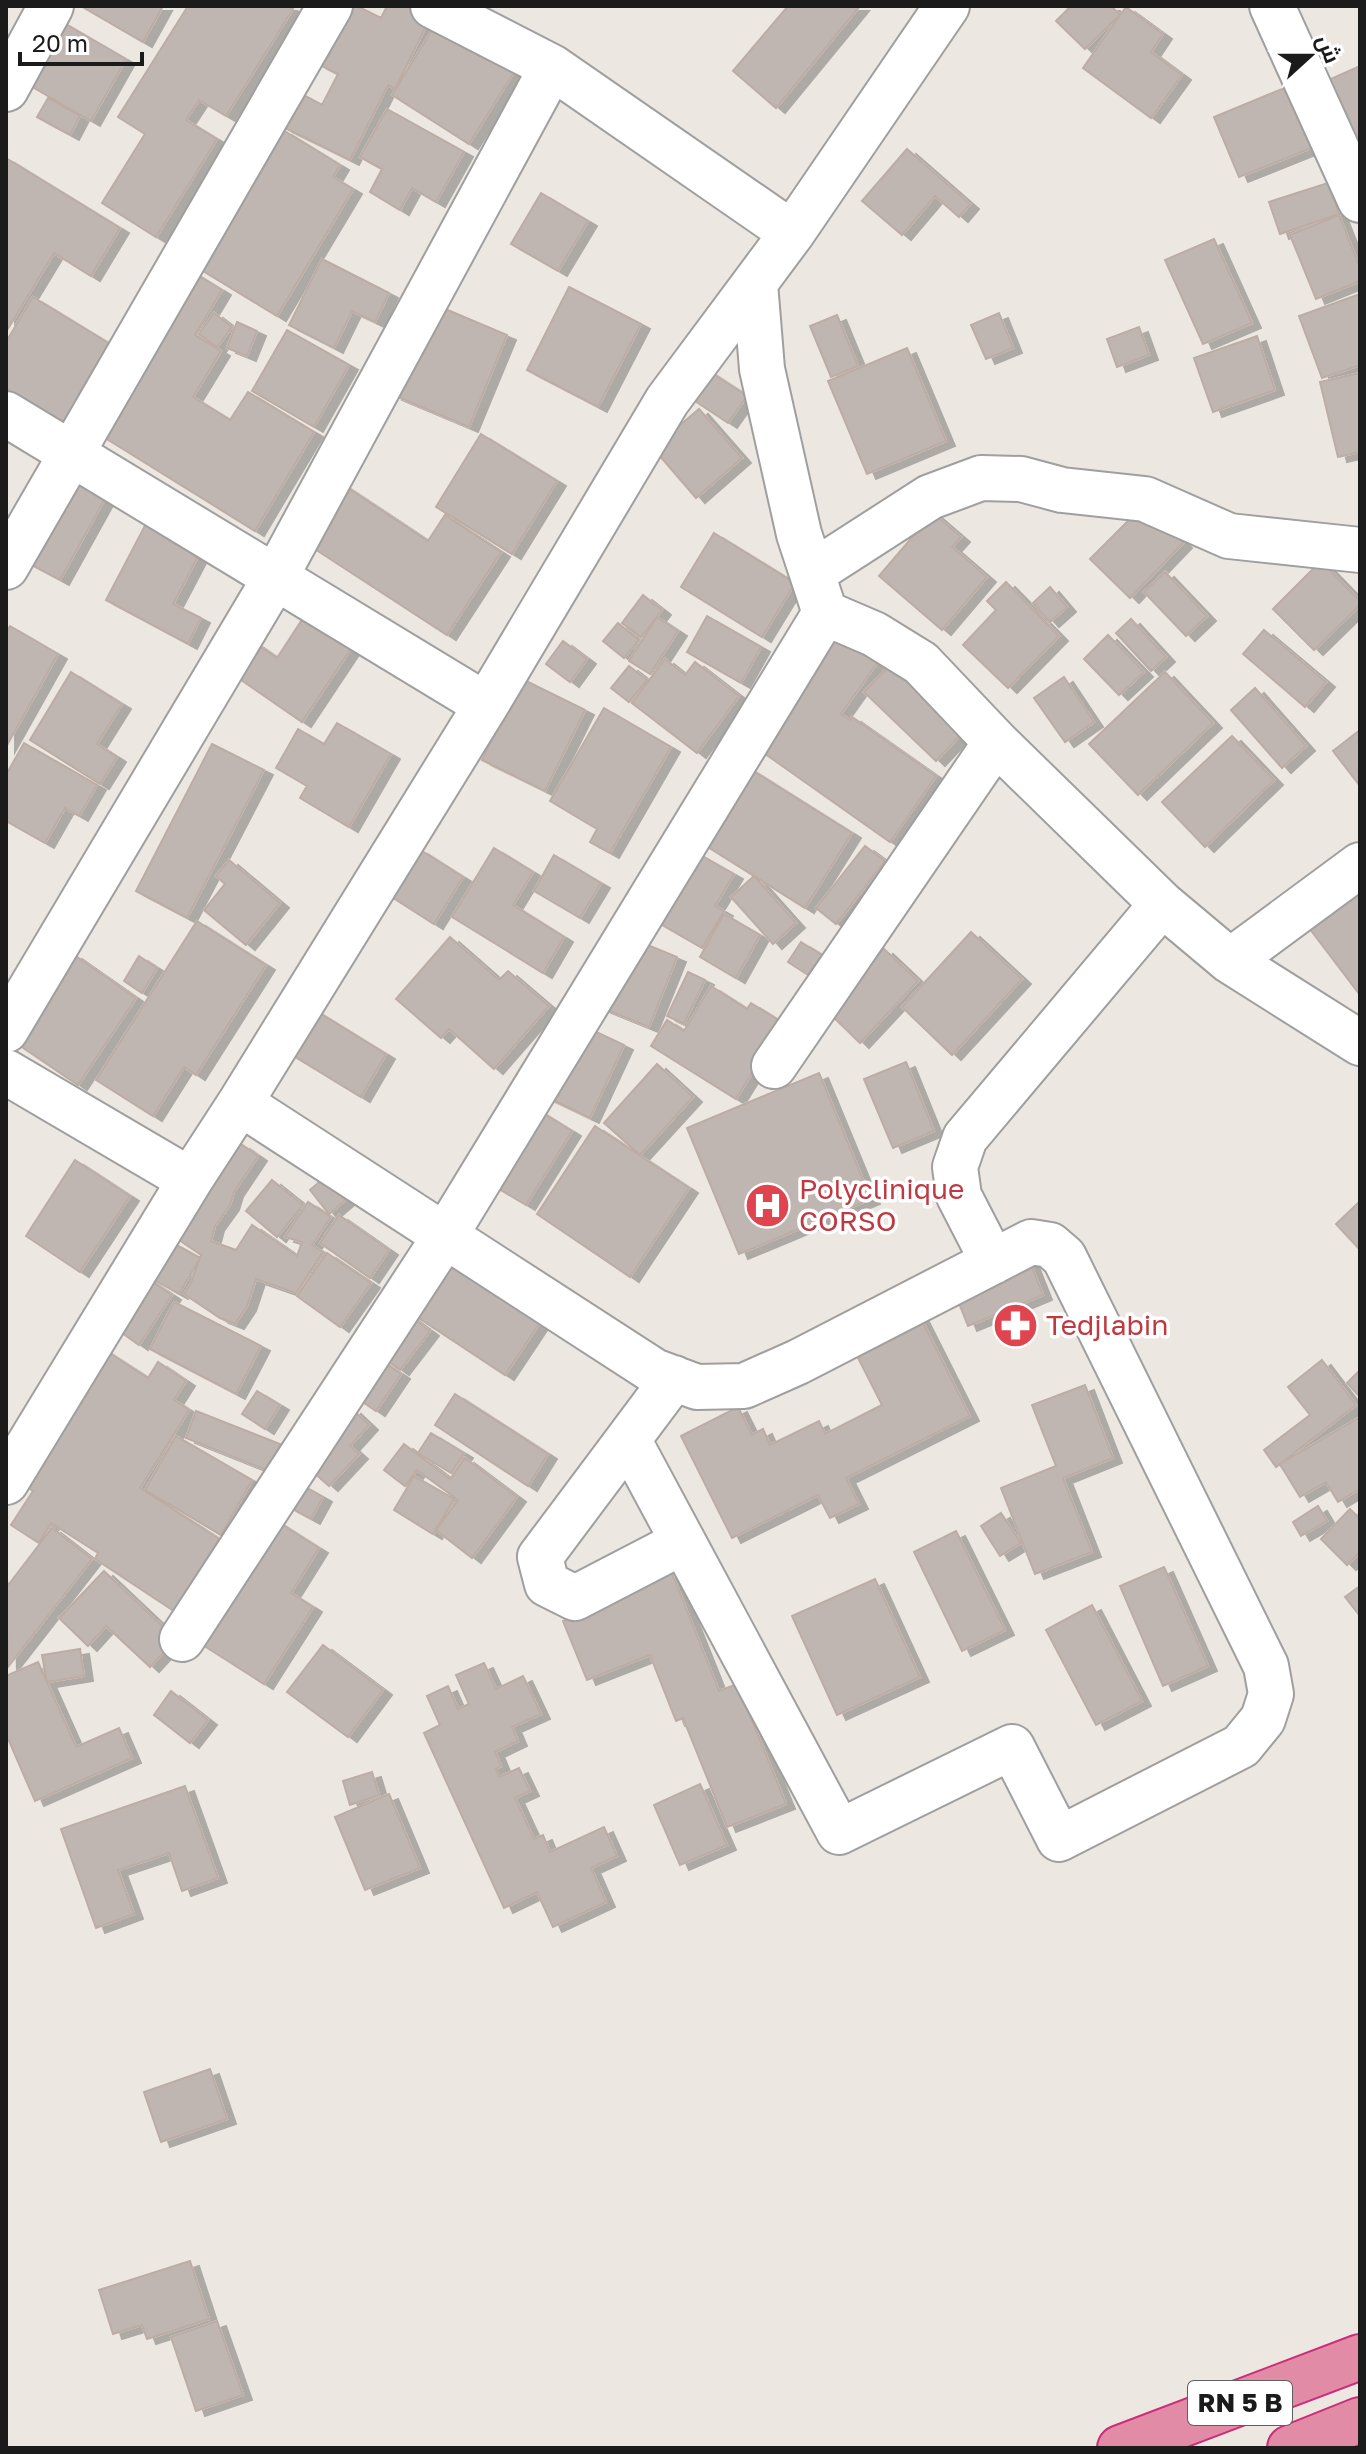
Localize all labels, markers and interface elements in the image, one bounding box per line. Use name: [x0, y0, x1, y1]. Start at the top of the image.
scale bar: [20, 16, 142, 66]
north arrow: [1270, 16, 1350, 96]
text: 20 m: [32, 28, 88, 57]
text: ش: [1311, 31, 1347, 67]
place label: Polyclinique CORSO: [799, 1172, 964, 1237]
hospital icon: Polyclinique CORSO: [744, 1181, 792, 1229]
pharmacy icon: Tedjlabin: [991, 1301, 1039, 1349]
place label: Tedjlabin: [1046, 1308, 1169, 1341]
road number: RN 5 B: [1188, 2381, 1292, 2425]

